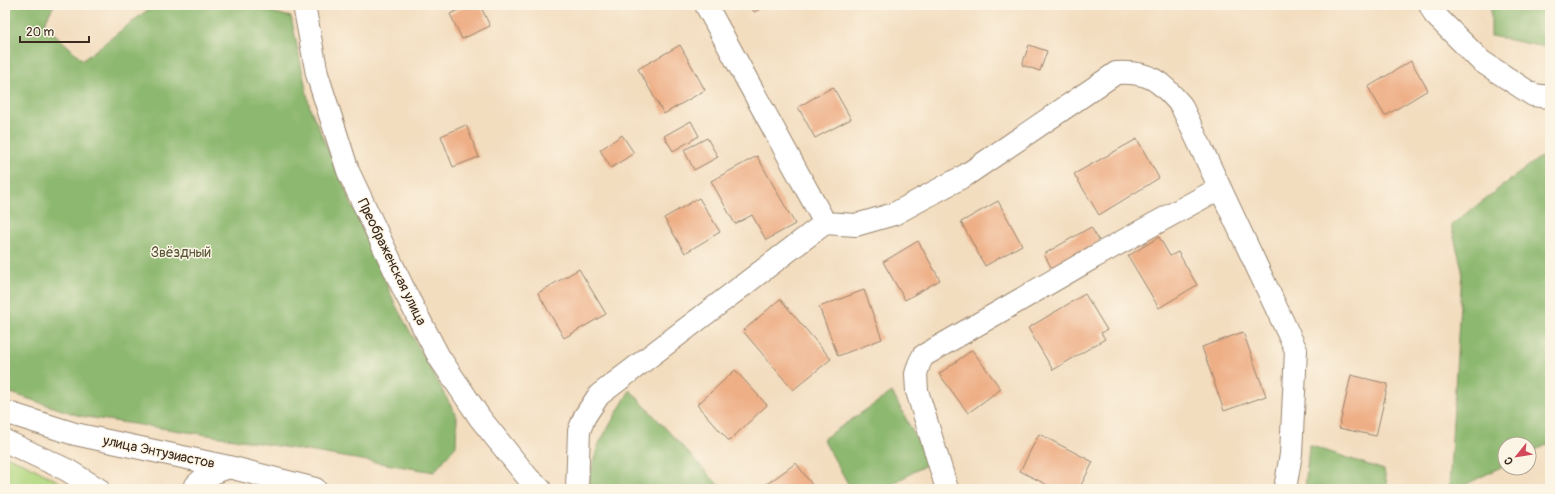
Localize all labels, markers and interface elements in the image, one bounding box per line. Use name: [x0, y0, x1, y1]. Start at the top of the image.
scale bar: [20, 18, 89, 44]
text: 20 m: [26, 25, 55, 40]
street label: Преображенская улица: [354, 196, 430, 328]
park label: Звёздный: [151, 244, 211, 261]
street label: улица Энтузиастов: [100, 432, 217, 472]
north arrow: [1497, 436, 1537, 476]
text: С: [1501, 454, 1516, 467]

